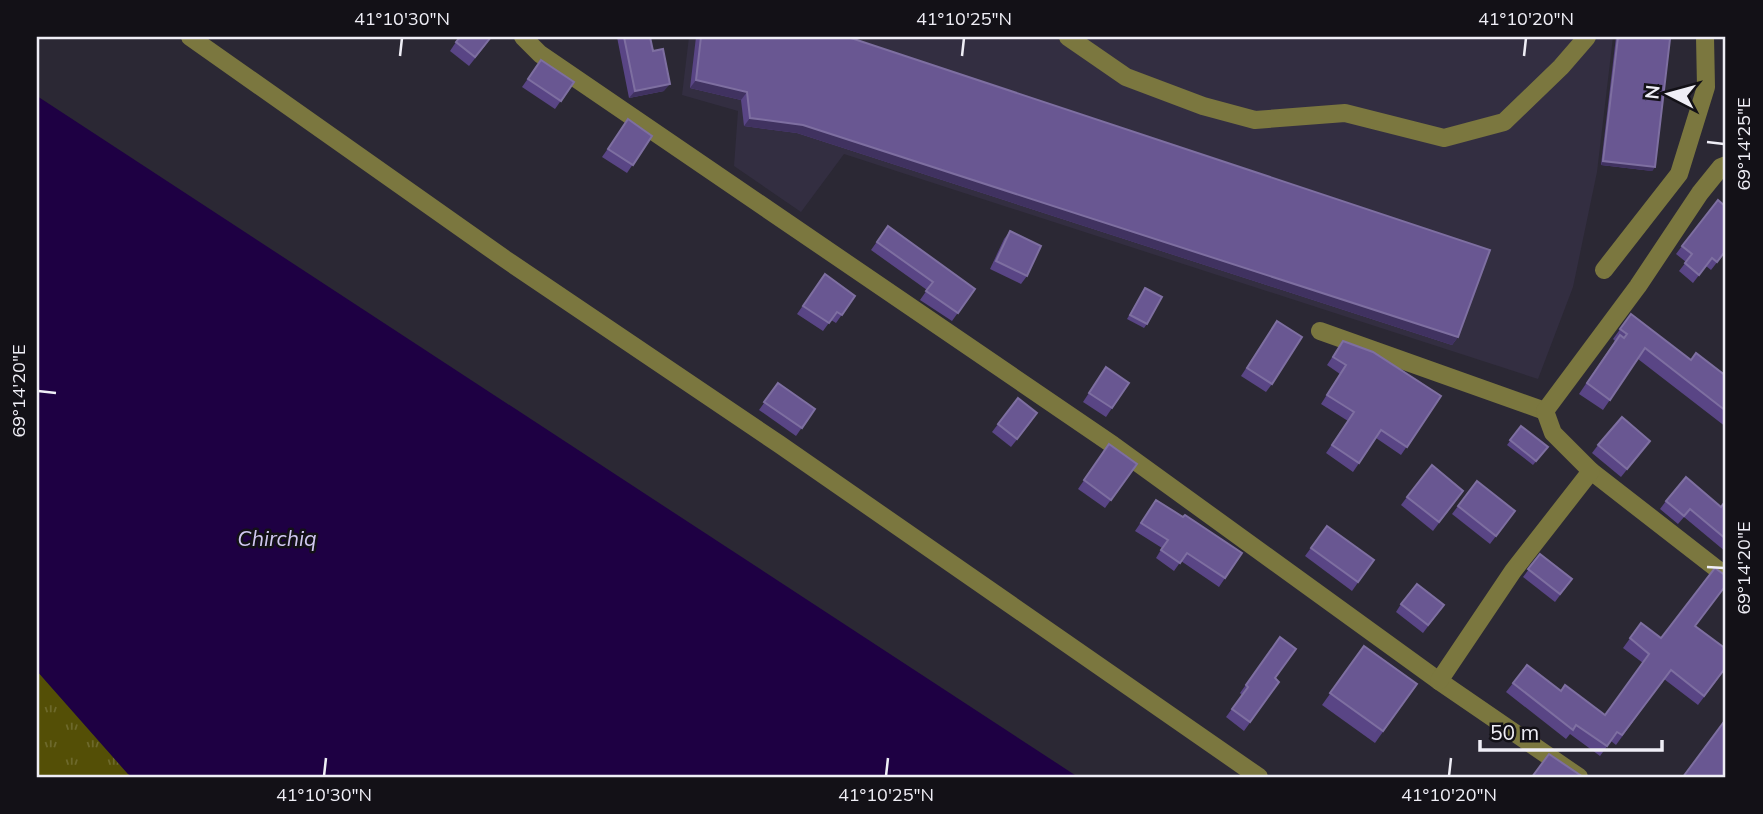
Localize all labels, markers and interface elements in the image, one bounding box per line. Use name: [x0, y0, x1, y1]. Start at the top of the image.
text: 41°10'30"N: [354, 7, 450, 30]
text: 41°10'25"N: [916, 7, 1012, 30]
text: 41°10'20"N: [1478, 7, 1574, 30]
north arrow: [1634, 60, 1704, 130]
text: N: [1639, 84, 1665, 101]
text: 69°14'25"E: [1732, 97, 1755, 191]
text: 69°14'20"E: [7, 344, 30, 438]
text: 69°14'20"E: [1732, 521, 1755, 615]
water label: Chirchiq: [237, 525, 317, 551]
scale bar: [1480, 709, 1662, 753]
text: 50 m: [1490, 719, 1539, 745]
text: 41°10'30"N: [276, 783, 372, 806]
text: 41°10'25"N: [838, 783, 934, 806]
text: 41°10'20"N: [1401, 783, 1497, 806]

